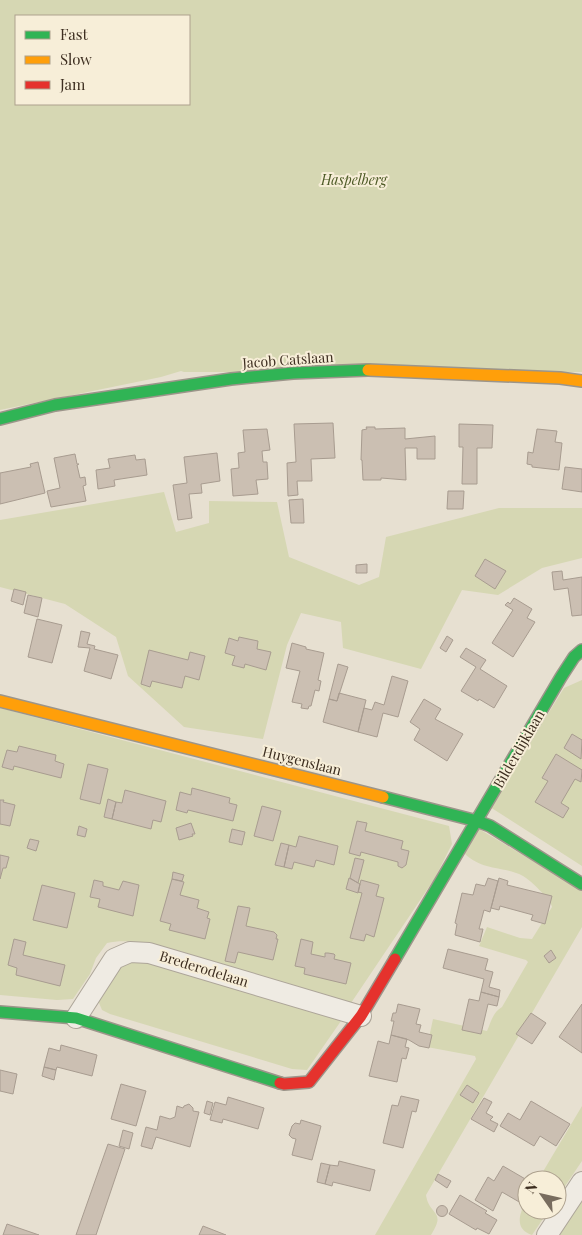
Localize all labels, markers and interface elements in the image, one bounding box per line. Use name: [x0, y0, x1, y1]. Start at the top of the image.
legend: [15, 15, 190, 105]
text: Fast: [60, 24, 89, 44]
text: Slow: [60, 49, 92, 69]
text: Jam: [59, 74, 86, 94]
park label: Haspelberg: [320, 170, 389, 189]
street label: Jacob Catslaan: [241, 347, 335, 372]
street label: Bilderdijklaan: [488, 706, 549, 791]
street label: Huygenslaan: [261, 742, 344, 780]
street label: Brederodelaan: [157, 946, 252, 991]
north arrow: [517, 1170, 567, 1220]
text: N: [520, 1178, 542, 1197]

